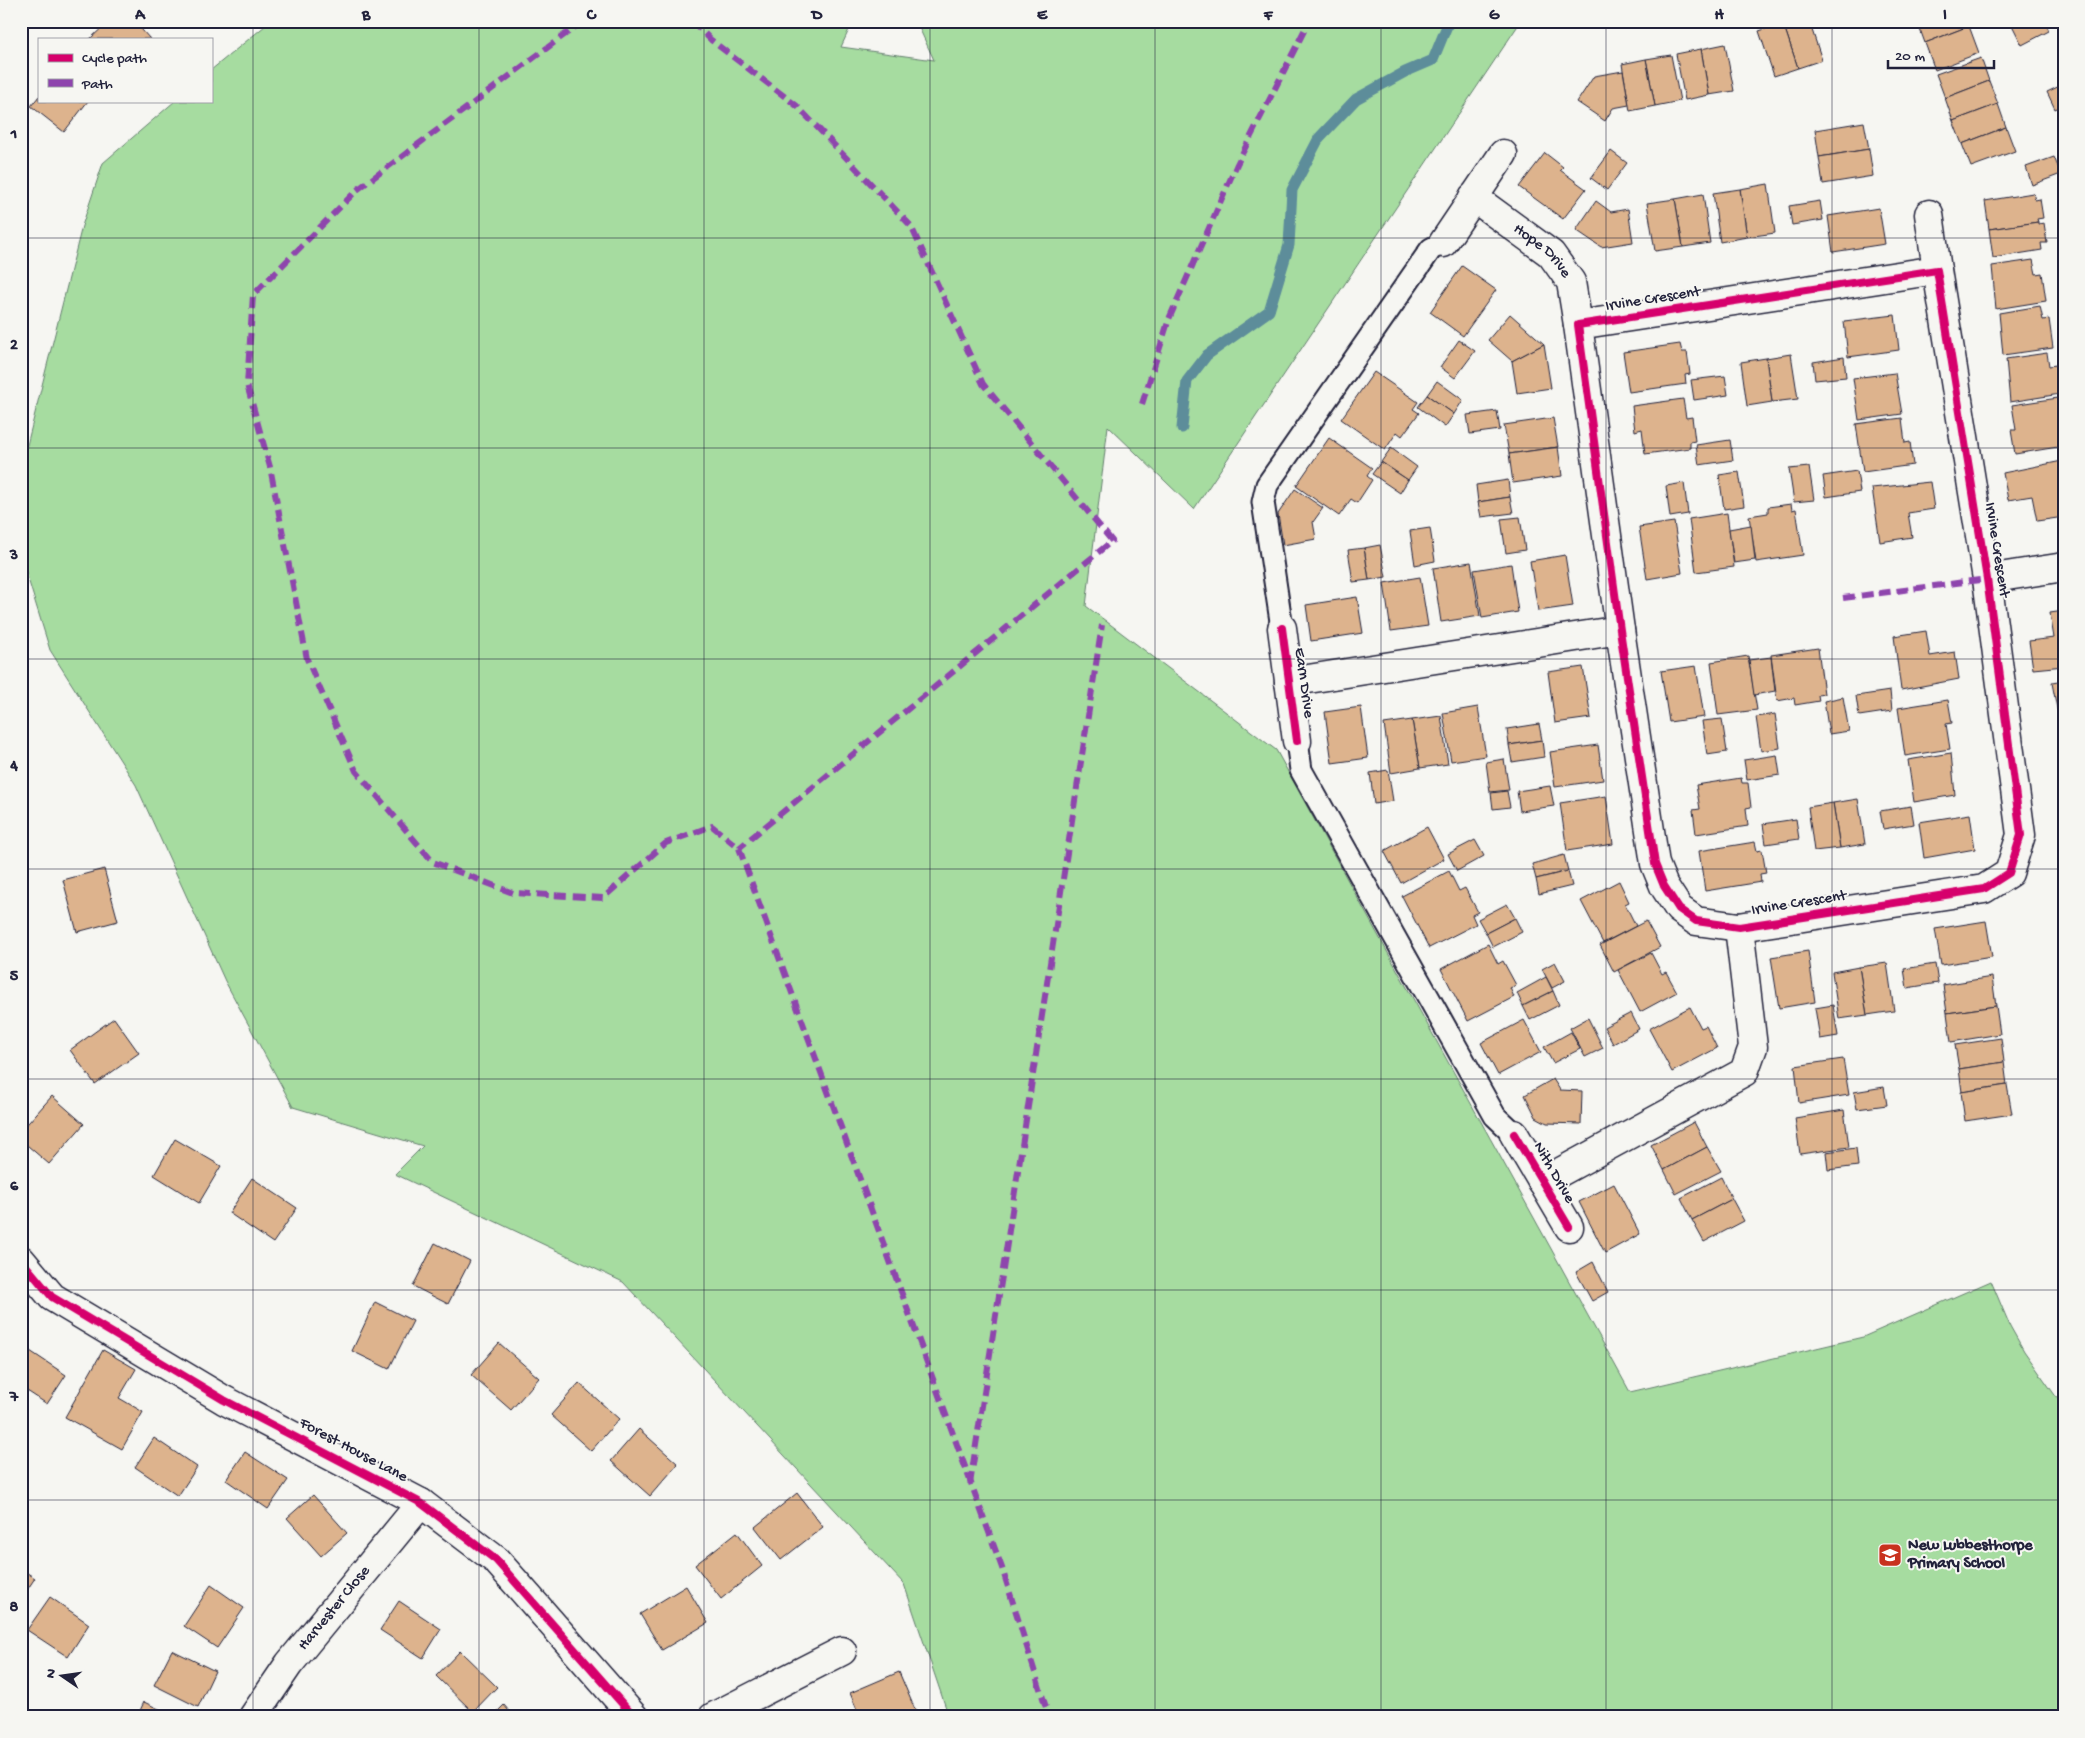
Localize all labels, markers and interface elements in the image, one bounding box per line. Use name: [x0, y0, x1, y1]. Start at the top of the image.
text: A: [134, 7, 146, 26]
text: B: [361, 7, 371, 26]
text: C: [586, 7, 597, 26]
text: D: [810, 7, 823, 26]
text: E: [1037, 7, 1048, 26]
text: F: [1263, 7, 1274, 26]
text: G: [1489, 7, 1500, 26]
text: H: [1714, 7, 1724, 26]
text: I: [1943, 7, 1947, 26]
legend: [38, 38, 212, 102]
scale bar: [1888, 38, 1994, 70]
text: 20 m: [1895, 48, 1925, 66]
text: Cycle path: [82, 50, 147, 68]
text: Path: [81, 76, 113, 94]
text: 1: [10, 126, 17, 145]
street label: Hope Drive: [1509, 220, 1575, 283]
street label: Irvine Crescent: [1604, 283, 1703, 317]
text: 2: [10, 337, 18, 356]
street label: Irvine Crescent: [1979, 501, 2013, 600]
text: 3: [9, 547, 18, 566]
street label: Earn Drive: [1289, 647, 1317, 720]
text: 4: [9, 758, 18, 777]
street label: Irvine Crescent: [1750, 887, 1849, 921]
text: 5: [10, 968, 19, 987]
street label: Nith Drive: [1528, 1139, 1579, 1208]
text: 6: [10, 1178, 19, 1197]
text: 7: [9, 1389, 19, 1408]
street label: Forest House Lane: [295, 1414, 411, 1488]
place label: New Lubbesthorpe Primary School: [1907, 1537, 2033, 1574]
school or university icon: New Lubbesthorpe Primary School: [1877, 1542, 1903, 1568]
street label: Harvester Close: [294, 1562, 375, 1655]
text: 8: [10, 1599, 19, 1618]
north arrow: [38, 1650, 88, 1700]
text: N: [42, 1667, 61, 1680]

